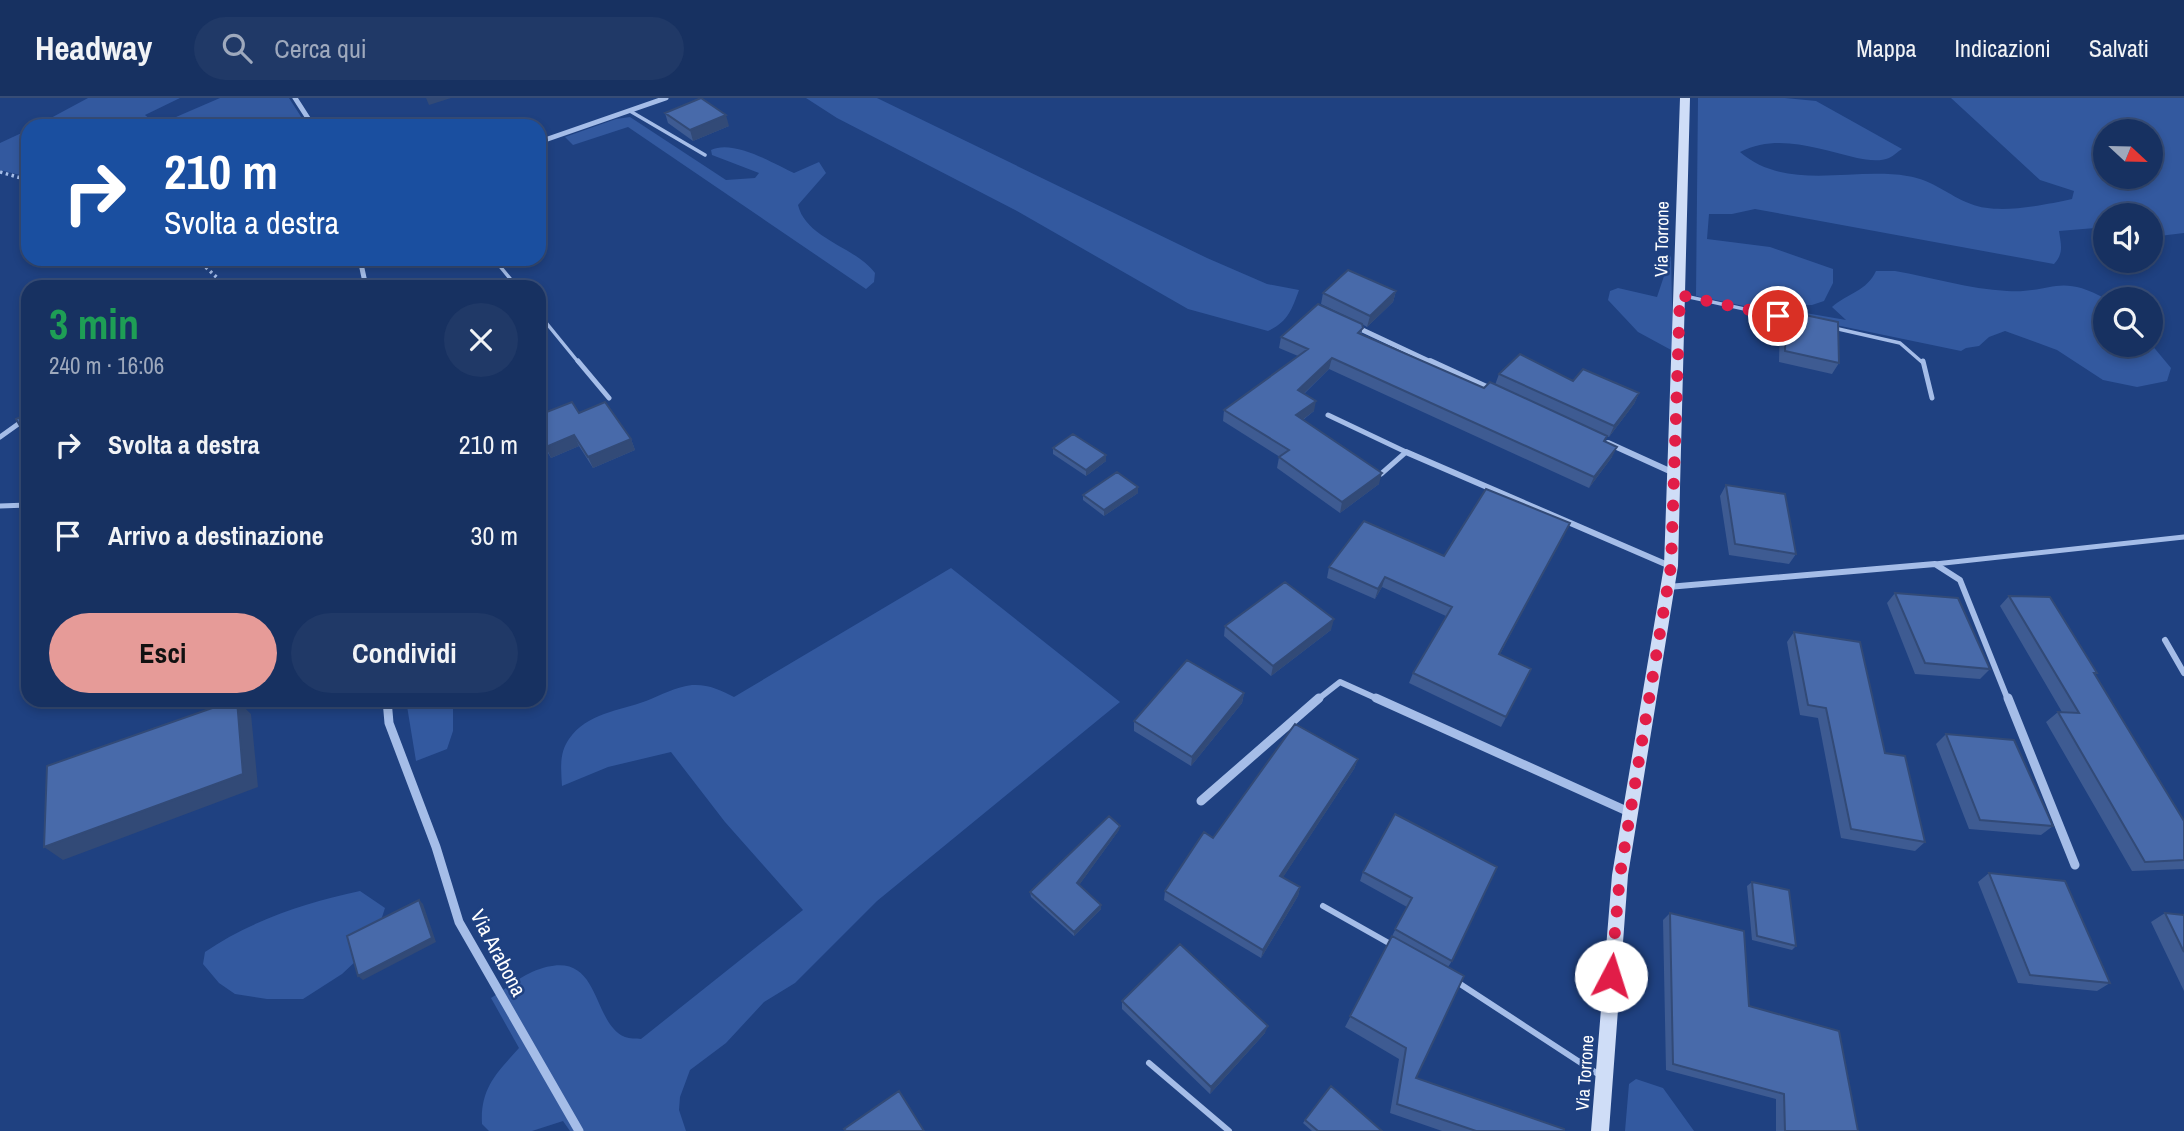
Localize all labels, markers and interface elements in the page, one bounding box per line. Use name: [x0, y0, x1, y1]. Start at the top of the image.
search box: [194, 17, 684, 80]
text: Headway: [35, 26, 152, 70]
icon: search: [218, 29, 256, 67]
text: Cerca qui: [274, 31, 367, 66]
text: Mappa: [1856, 32, 1917, 64]
text: Indicazioni: [1955, 32, 2051, 64]
text: Salvati: [2089, 32, 2149, 64]
north arrow: [2093, 119, 2163, 189]
map controls: [2093, 119, 2163, 357]
text: 210 m: [164, 138, 278, 204]
icon: right: [49, 147, 140, 238]
text: Svolta a destra: [164, 201, 339, 244]
street label: Via Torrone: [1648, 201, 1675, 277]
button: sound: [2093, 203, 2163, 273]
pin: [1748, 286, 1808, 346]
button: search: [2093, 287, 2163, 357]
text: 3 min: [49, 296, 139, 352]
icon: arrive: [1759, 297, 1797, 335]
button: close: [444, 303, 518, 377]
text: 240 m · 16:06: [49, 350, 164, 381]
icon: right: [49, 426, 87, 464]
text: Svolta a destra: [108, 427, 260, 462]
text: 210 m: [459, 427, 518, 462]
icon: arrive: [49, 517, 87, 555]
text: Arrivo a destinazione: [108, 518, 324, 553]
text: 30 m: [471, 518, 518, 553]
button: Esci: [49, 613, 277, 693]
button: Condividi: [291, 613, 518, 693]
street label: Via Arabona: [463, 904, 534, 1002]
position arrow: [1574, 939, 1648, 1013]
street label: Via Torrone: [1569, 1034, 1600, 1112]

